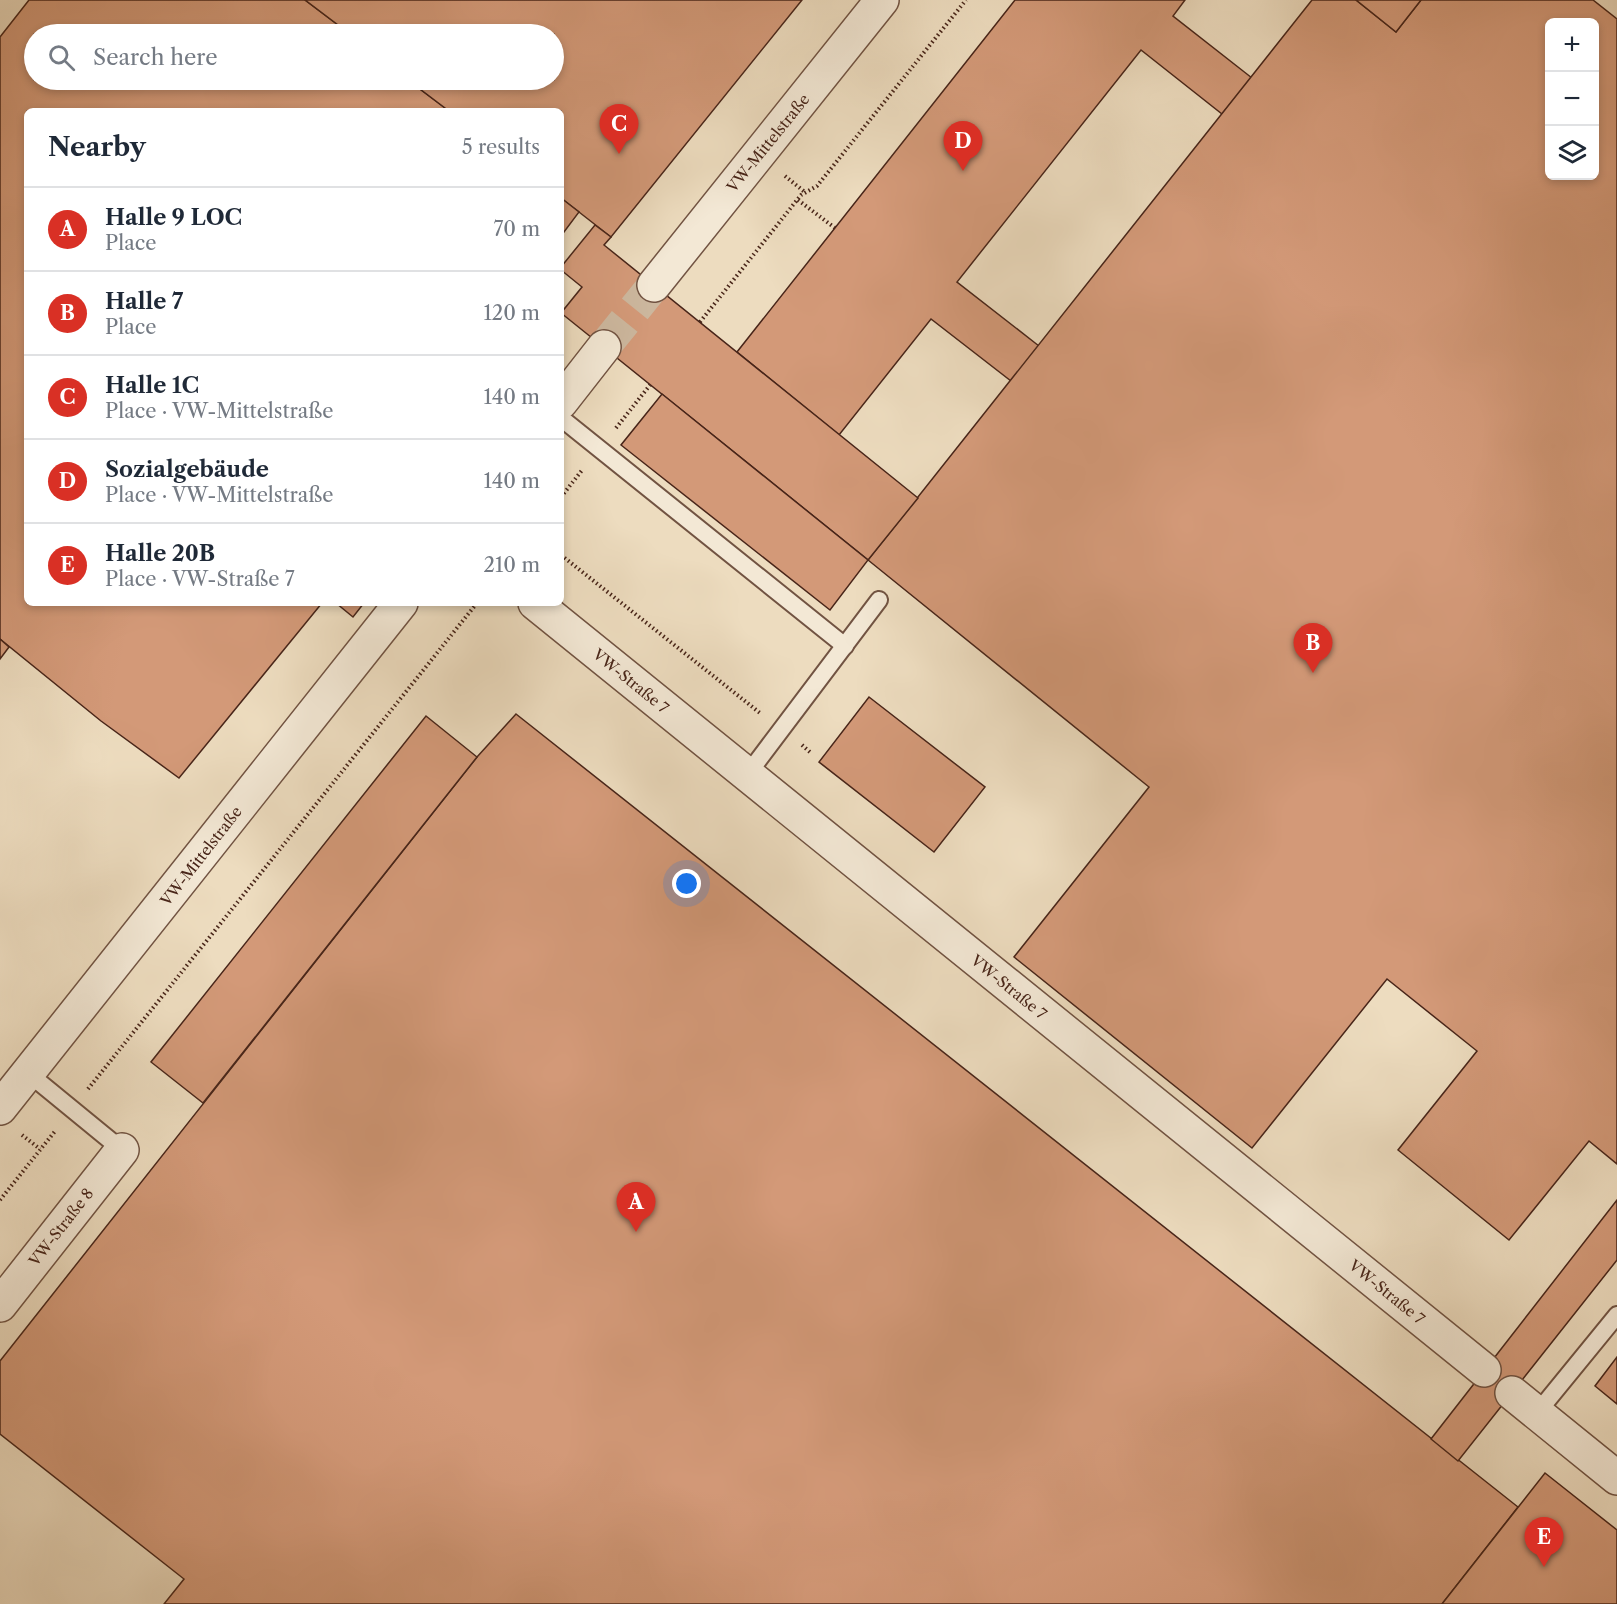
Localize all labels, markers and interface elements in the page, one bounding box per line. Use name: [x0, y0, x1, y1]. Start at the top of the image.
map controls: [1545, 18, 1599, 180]
button: +: [1545, 18, 1599, 72]
search box: [24, 24, 564, 90]
icon: search: [45, 41, 78, 74]
text: Search here: [93, 44, 218, 71]
button: −: [1545, 72, 1599, 126]
street label: VW-Mittelstraße: [722, 90, 814, 197]
pin: C: [600, 104, 638, 154]
pin: D: [944, 122, 982, 171]
button: layers: [1545, 126, 1599, 180]
text: Nearby: [48, 131, 146, 163]
text: 5 results: [462, 135, 540, 159]
text: Halle 9 LOC: [105, 204, 242, 231]
text: A: [60, 217, 75, 241]
text: 70 m: [494, 217, 540, 241]
text: Place: [105, 231, 156, 255]
text: Halle 7: [105, 288, 183, 315]
text: B: [60, 301, 75, 325]
text: 120 m: [483, 301, 540, 325]
text: Place: [105, 315, 156, 339]
text: Halle 1C: [105, 372, 199, 399]
text: C: [59, 385, 76, 409]
text: 140 m: [483, 385, 540, 409]
text: Place · VW-Mittelstraße: [105, 399, 333, 423]
text: Sozialgebäude: [105, 456, 269, 483]
text: D: [59, 469, 76, 493]
text: 140 m: [483, 469, 540, 493]
text: Place · VW-Mittelstraße: [105, 483, 333, 507]
text: Halle 20B: [105, 540, 215, 567]
text: E: [60, 553, 75, 577]
text: 210 m: [483, 553, 540, 577]
text: Place · VW-Straße 7: [105, 567, 295, 591]
pin: B: [1294, 624, 1332, 673]
street label: VW-Straße 7: [588, 644, 673, 718]
street label: VW-Mittelstraße: [156, 802, 246, 910]
your location: [672, 869, 701, 898]
street label: VW-Straße 7: [966, 950, 1051, 1024]
pin: A: [616, 1182, 656, 1232]
street label: VW-Straße 8: [24, 1184, 97, 1270]
street label: VW-Straße 7: [1344, 1255, 1429, 1329]
pin: E: [1524, 1518, 1564, 1567]

